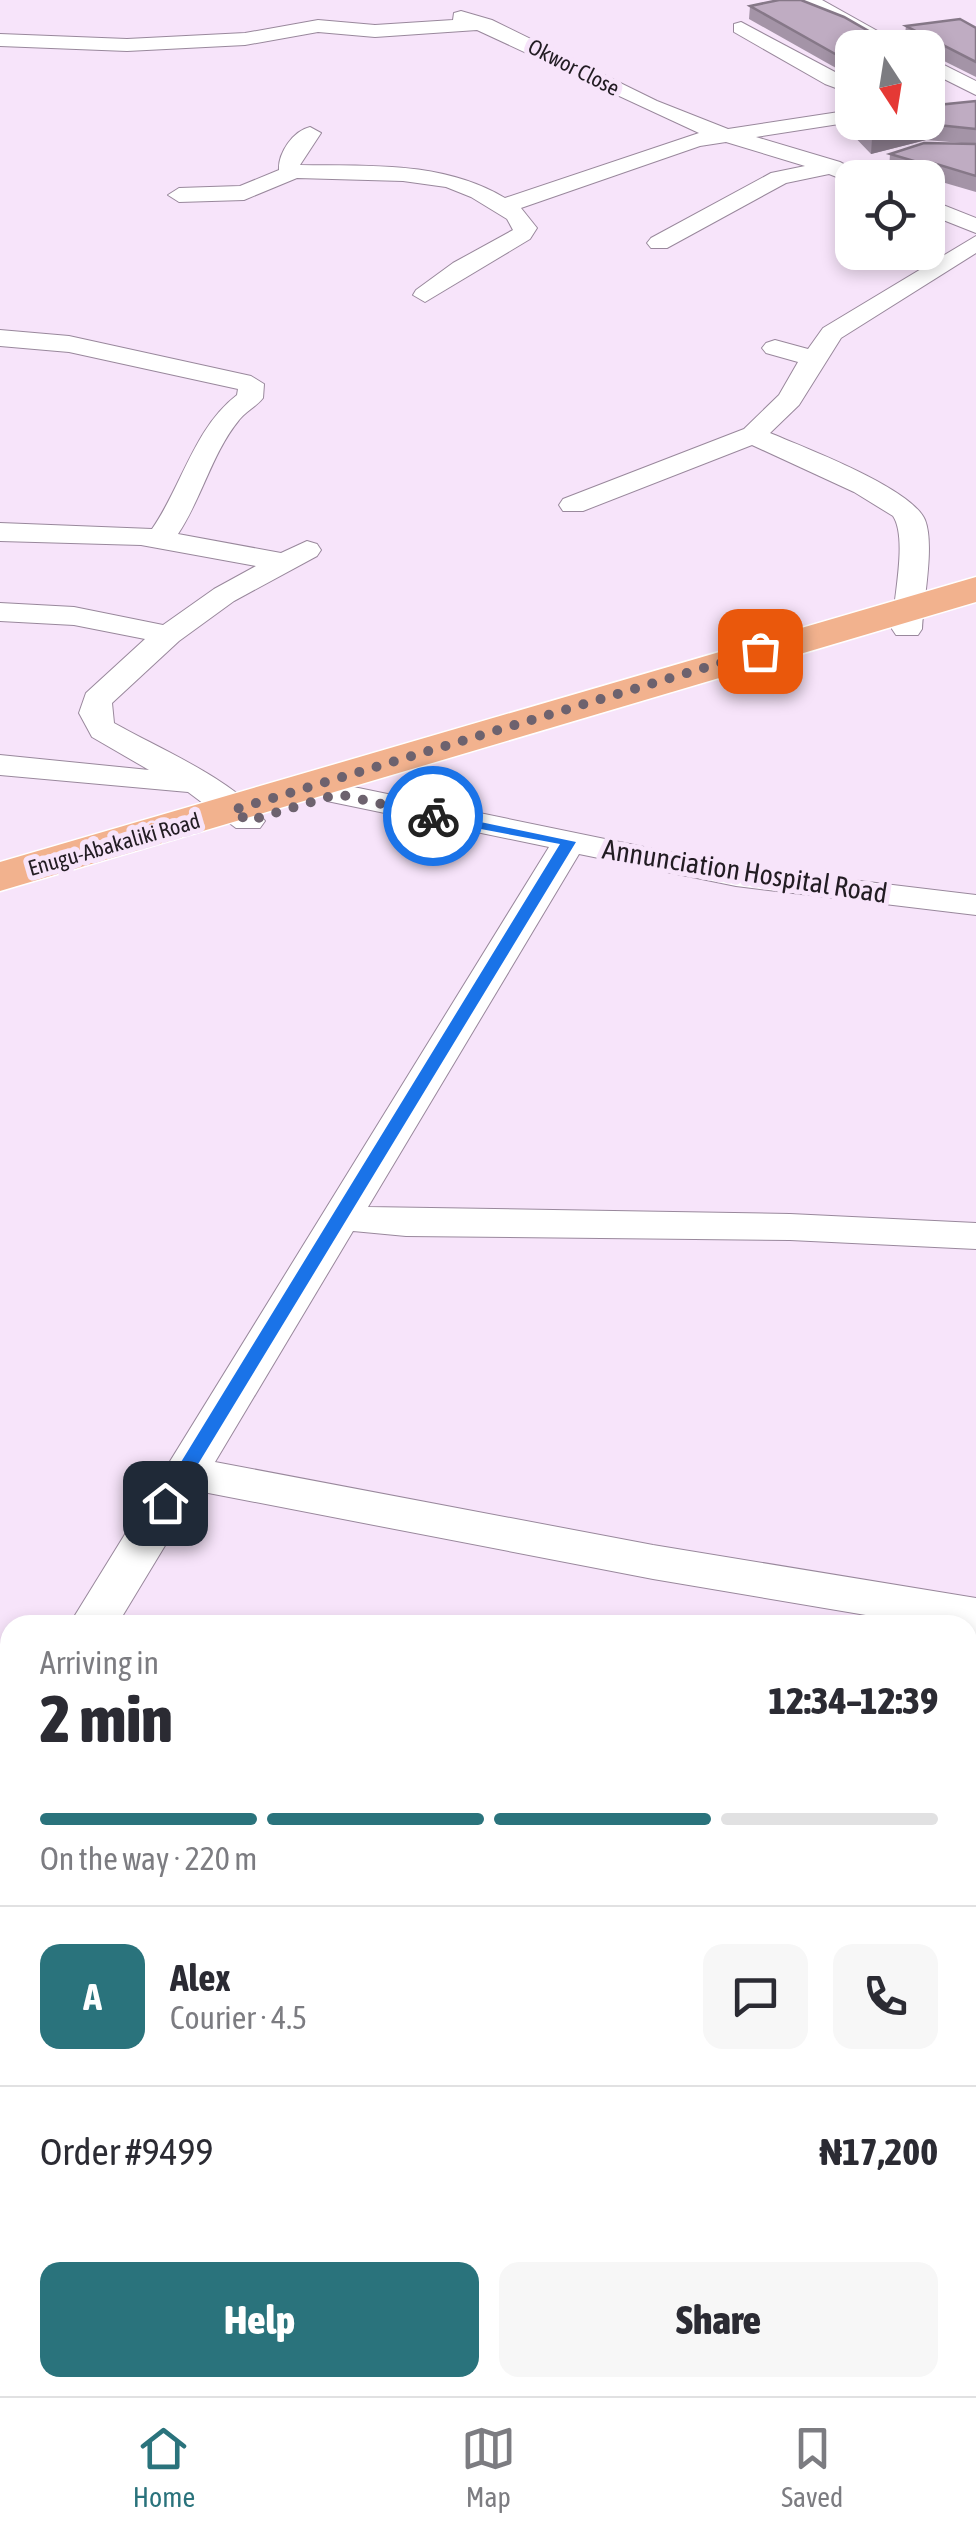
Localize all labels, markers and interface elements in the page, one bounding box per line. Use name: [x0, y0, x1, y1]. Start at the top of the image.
north arrow: [835, 30, 945, 140]
map controls: [835, 30, 945, 270]
street label: Okwor Close: [524, 33, 624, 101]
button: locate: [835, 160, 945, 270]
pin: [718, 609, 803, 694]
icon: bag: [733, 624, 788, 679]
courier: [383, 766, 483, 866]
icon: bike: [406, 789, 461, 844]
street label: Enugu-Abakaliki Road: [25, 807, 203, 881]
street label: Annunciation Hospital Road: [600, 833, 890, 909]
pin: [123, 1461, 208, 1546]
icon: home: [138, 1476, 193, 1531]
text: Arriving in: [40, 1644, 159, 1681]
text: 12:34–12:39: [768, 1679, 938, 1722]
text: 2 min: [40, 1681, 173, 1756]
text: On the way · 220 m: [40, 1840, 257, 1877]
button: chat: [703, 1944, 808, 2049]
button: phone: [833, 1944, 938, 2049]
text: Alex: [170, 1956, 231, 1999]
text: A: [83, 1975, 102, 2018]
text: Courier · 4.5: [170, 1999, 307, 2036]
text: Order #9499: [40, 2130, 213, 2173]
text: ₦17,200: [820, 2130, 938, 2173]
button: Help: [40, 2262, 479, 2377]
button: Share: [499, 2262, 938, 2377]
tab: Home: [133, 2421, 195, 2513]
tab: Map: [461, 2421, 516, 2513]
tab: Saved: [781, 2421, 843, 2513]

